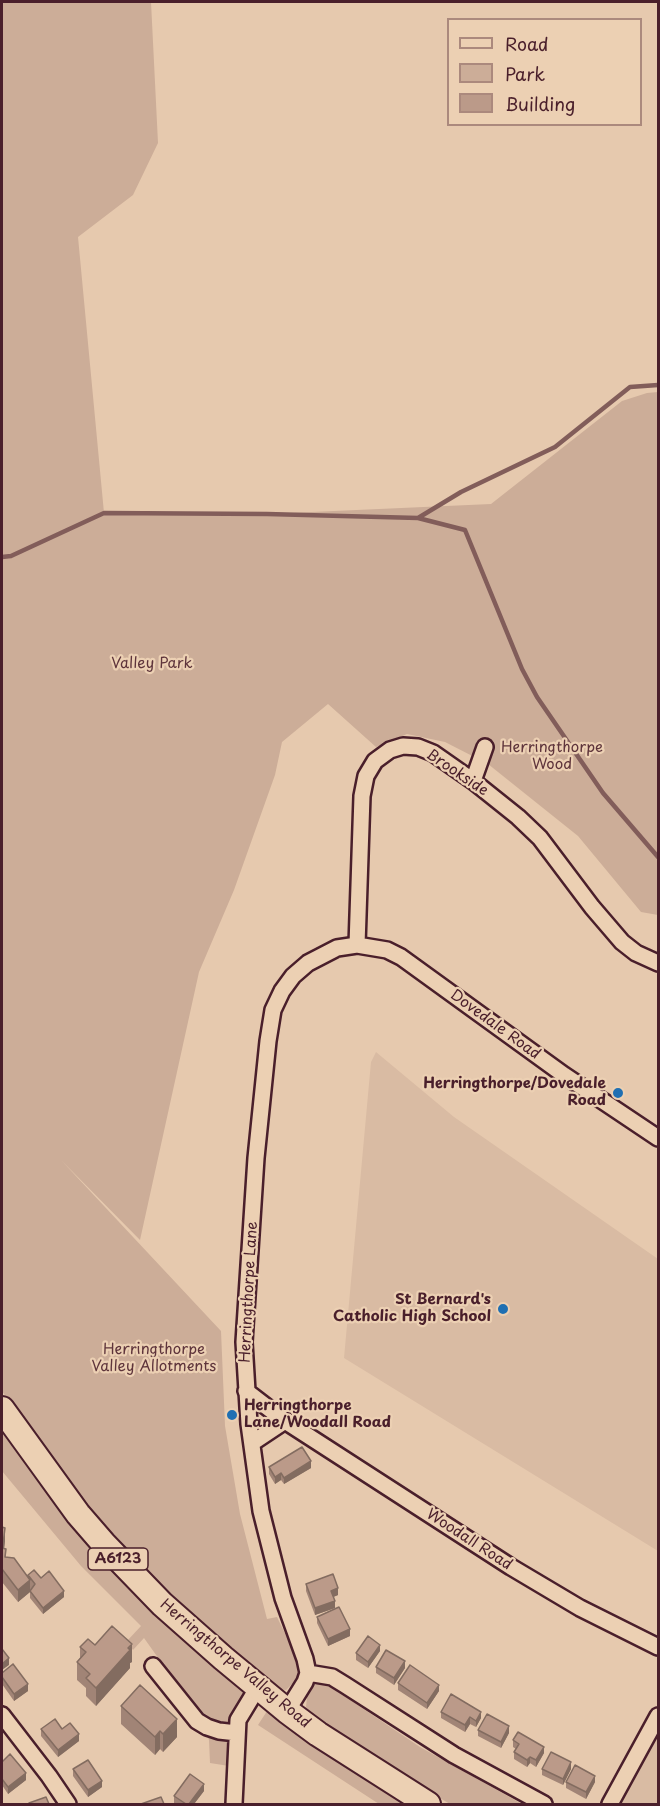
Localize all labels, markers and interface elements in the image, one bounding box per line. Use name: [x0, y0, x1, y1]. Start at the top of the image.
legend: [447, 18, 642, 126]
text: Road: [505, 30, 549, 57]
text: Park: [505, 60, 545, 87]
text: Building: [505, 90, 575, 117]
park label: Valley Park: [111, 655, 193, 673]
park label: Herringthorpe Wood: [501, 739, 603, 774]
street label: Brookside: [423, 746, 491, 800]
street label: Dovedale Road: [447, 986, 543, 1064]
place label: Herringthorpe/Dovedale Road: [423, 1075, 606, 1110]
marker: Herringthorpe/Dovedale Road: [611, 1086, 625, 1100]
street label: Herringthorpe Lane: [236, 1221, 262, 1363]
place label: St Bernard's Catholic High School: [333, 1291, 491, 1326]
marker: St Bernard's Catholic High School: [496, 1302, 510, 1316]
park label: Herringthorpe Valley Allotments: [92, 1341, 216, 1376]
place label: Herringthorpe Lane/Woodall Road: [244, 1397, 391, 1432]
marker: Herringthorpe Lane/Woodall Road: [225, 1408, 239, 1422]
street label: Woodall Road: [423, 1506, 515, 1574]
road number: A6123: [88, 1548, 148, 1570]
street label: Herringthorpe Valley Road: [156, 1596, 314, 1732]

